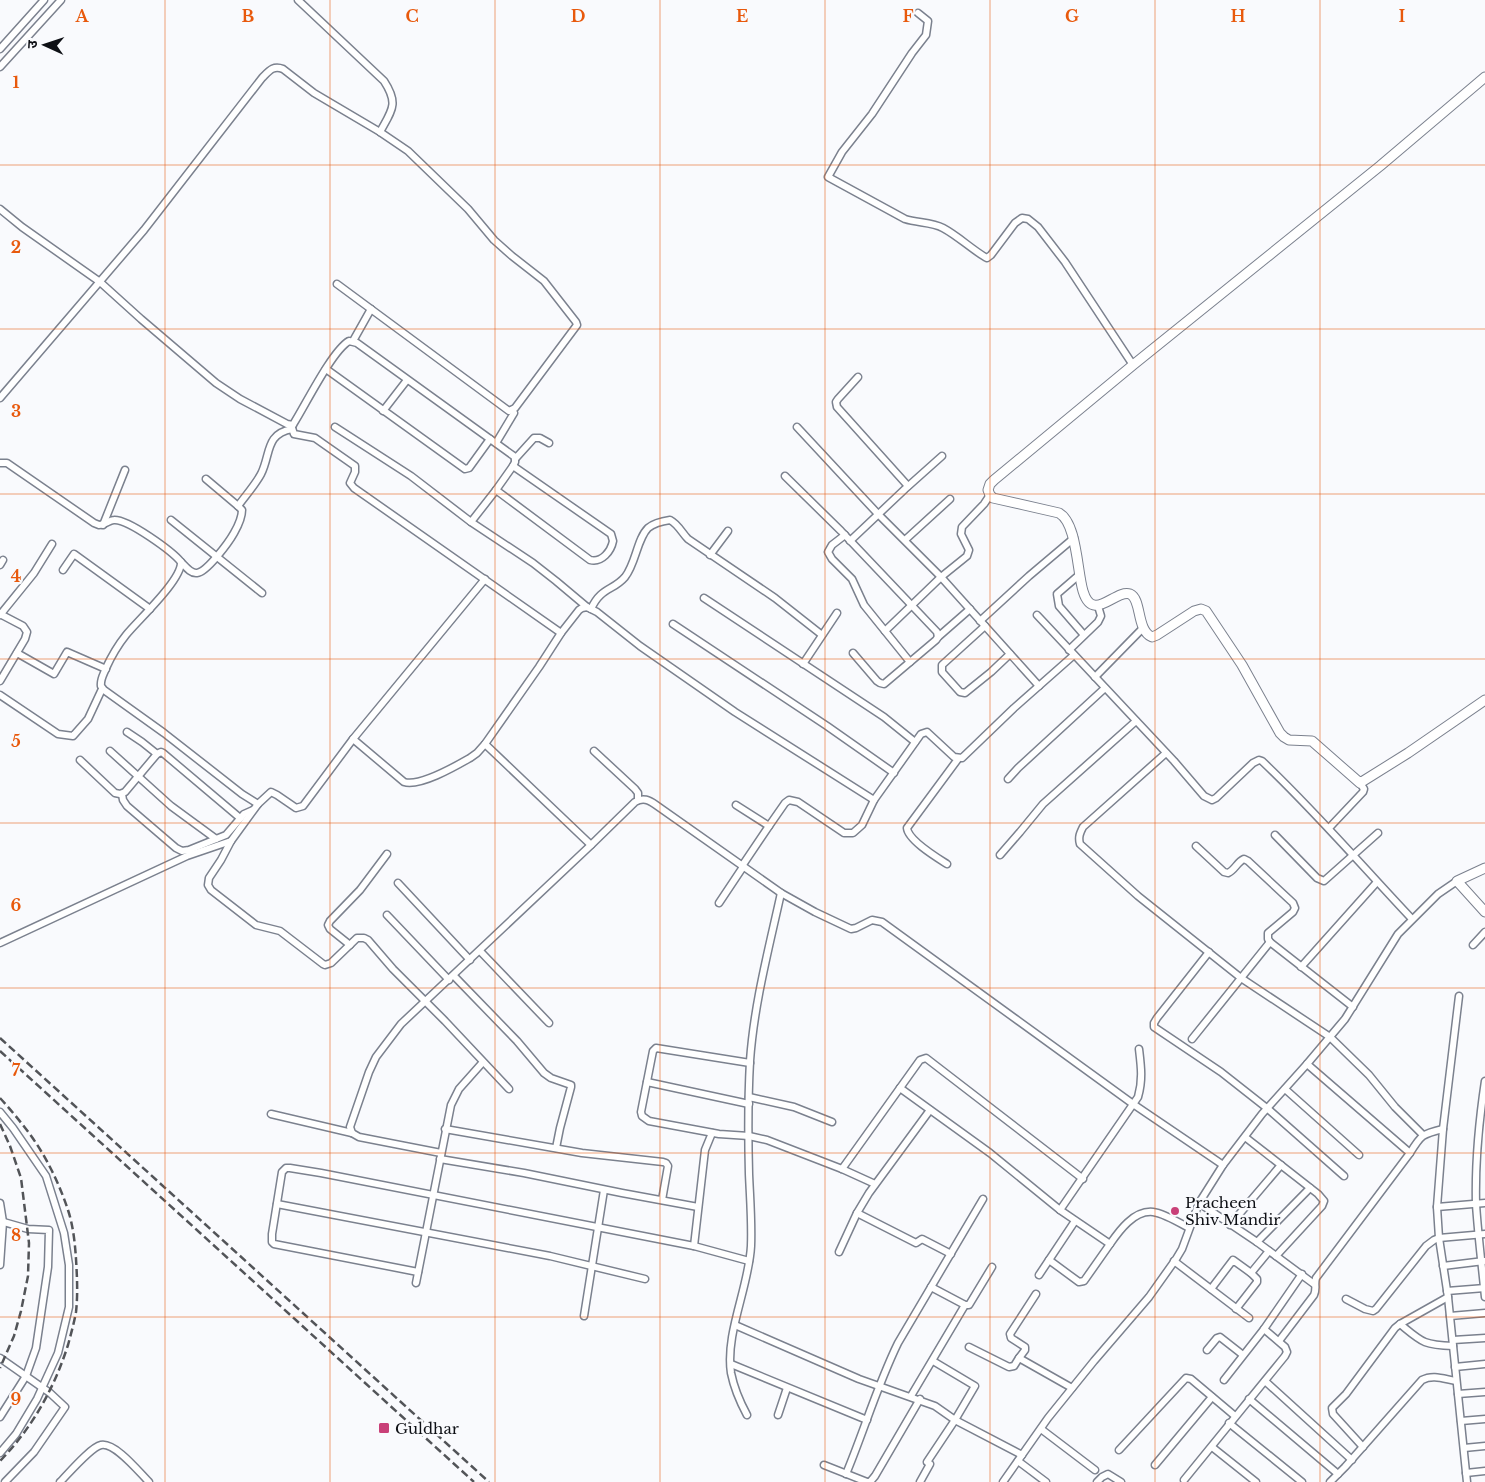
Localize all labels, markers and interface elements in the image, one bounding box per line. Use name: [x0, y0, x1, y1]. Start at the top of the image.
text: A: [75, 6, 90, 26]
text: B: [242, 6, 255, 26]
text: C: [405, 6, 419, 26]
text: D: [571, 6, 585, 26]
text: E: [736, 6, 748, 26]
text: F: [902, 6, 914, 26]
text: G: [1065, 6, 1079, 26]
text: H: [1230, 6, 1246, 26]
text: I: [1399, 6, 1406, 26]
north arrow: [20, 20, 70, 70]
text: उ: [23, 39, 41, 49]
text: 1: [13, 72, 20, 92]
text: 2: [11, 237, 21, 257]
text: 3: [11, 401, 21, 421]
text: 4: [11, 566, 21, 586]
text: 5: [11, 731, 21, 751]
text: 6: [11, 895, 22, 915]
text: 7: [12, 1060, 21, 1080]
place label: Pracheen Shiv Mandir: [1185, 1193, 1281, 1229]
marker: Pracheen Shiv Mandir: [1169, 1205, 1181, 1217]
text: 8: [11, 1225, 21, 1245]
text: 9: [11, 1389, 22, 1409]
place label: Guldhar: [395, 1419, 460, 1438]
marker: Guldhar: [377, 1421, 391, 1435]

